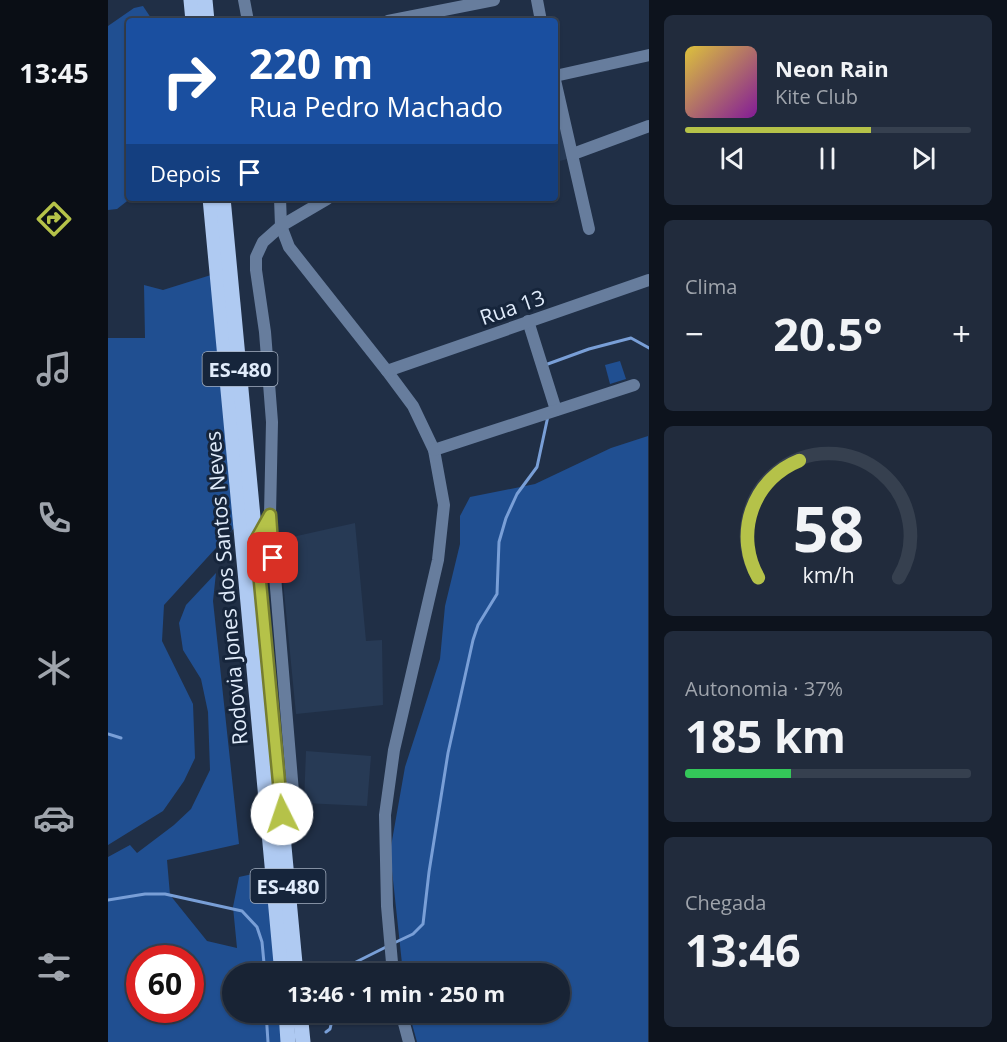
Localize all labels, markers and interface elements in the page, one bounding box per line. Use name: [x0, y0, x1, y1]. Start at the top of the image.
text: 220 m: [249, 34, 373, 91]
icon: right: [150, 42, 228, 120]
text: Neon Rain: [775, 53, 889, 83]
text: 13:45: [19, 54, 89, 91]
text: Kite Club: [775, 83, 858, 110]
text: Rua Pedro Machado: [249, 88, 503, 125]
icon: previous: [716, 142, 749, 175]
icon: pause: [811, 142, 844, 175]
icon: next: [907, 142, 940, 175]
icon: arrive: [233, 156, 266, 189]
text: Depois: [150, 158, 221, 188]
icon: directions: [33, 198, 75, 240]
text: Clima: [685, 273, 737, 300]
street label: Rua 13: [476, 283, 548, 331]
text: 20.5°: [773, 303, 883, 364]
text: −: [685, 311, 704, 356]
text: +: [952, 311, 971, 356]
icon: music: [33, 348, 75, 390]
road number: ES-480: [202, 352, 278, 386]
street label: Rodovia Jones dos Santos Neves: [198, 430, 254, 746]
text: 58: [792, 485, 864, 570]
icon: phone: [33, 497, 75, 539]
pin: [247, 532, 298, 583]
icon: arrive: [256, 541, 289, 574]
text: km/h: [802, 560, 854, 589]
icon: climate: [33, 647, 75, 689]
text: Autonomia · 37%: [685, 675, 843, 702]
text: 185 km: [685, 705, 846, 766]
position arrow: [250, 782, 314, 846]
icon: car: [33, 797, 75, 839]
road number: ES-480: [250, 869, 326, 903]
text: Chegada: [685, 889, 766, 916]
text: 13:46: [685, 919, 801, 980]
speed limit sign: 60: [126, 945, 204, 1023]
icon: filters: [33, 946, 75, 988]
text: 13:46 · 1 min · 250 m: [287, 978, 505, 1008]

